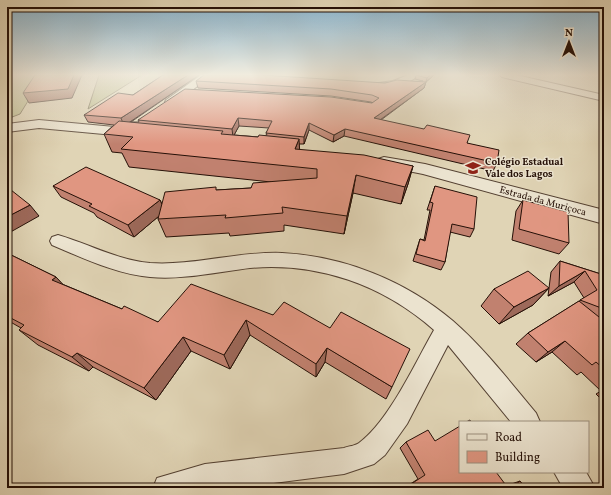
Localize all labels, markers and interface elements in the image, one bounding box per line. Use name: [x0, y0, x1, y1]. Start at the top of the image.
north arrow: [549, 22, 589, 62]
text: N: [565, 26, 573, 41]
place label: Colégio Estadual Vale dos Lagos: [485, 155, 564, 181]
school or university icon: Colégio Estadual Vale dos Lagos: [464, 159, 482, 177]
street label: Estrada da Muriçoca: [498, 183, 588, 219]
legend: [459, 421, 589, 473]
text: Road: [495, 430, 522, 446]
text: Building: [495, 450, 540, 466]

